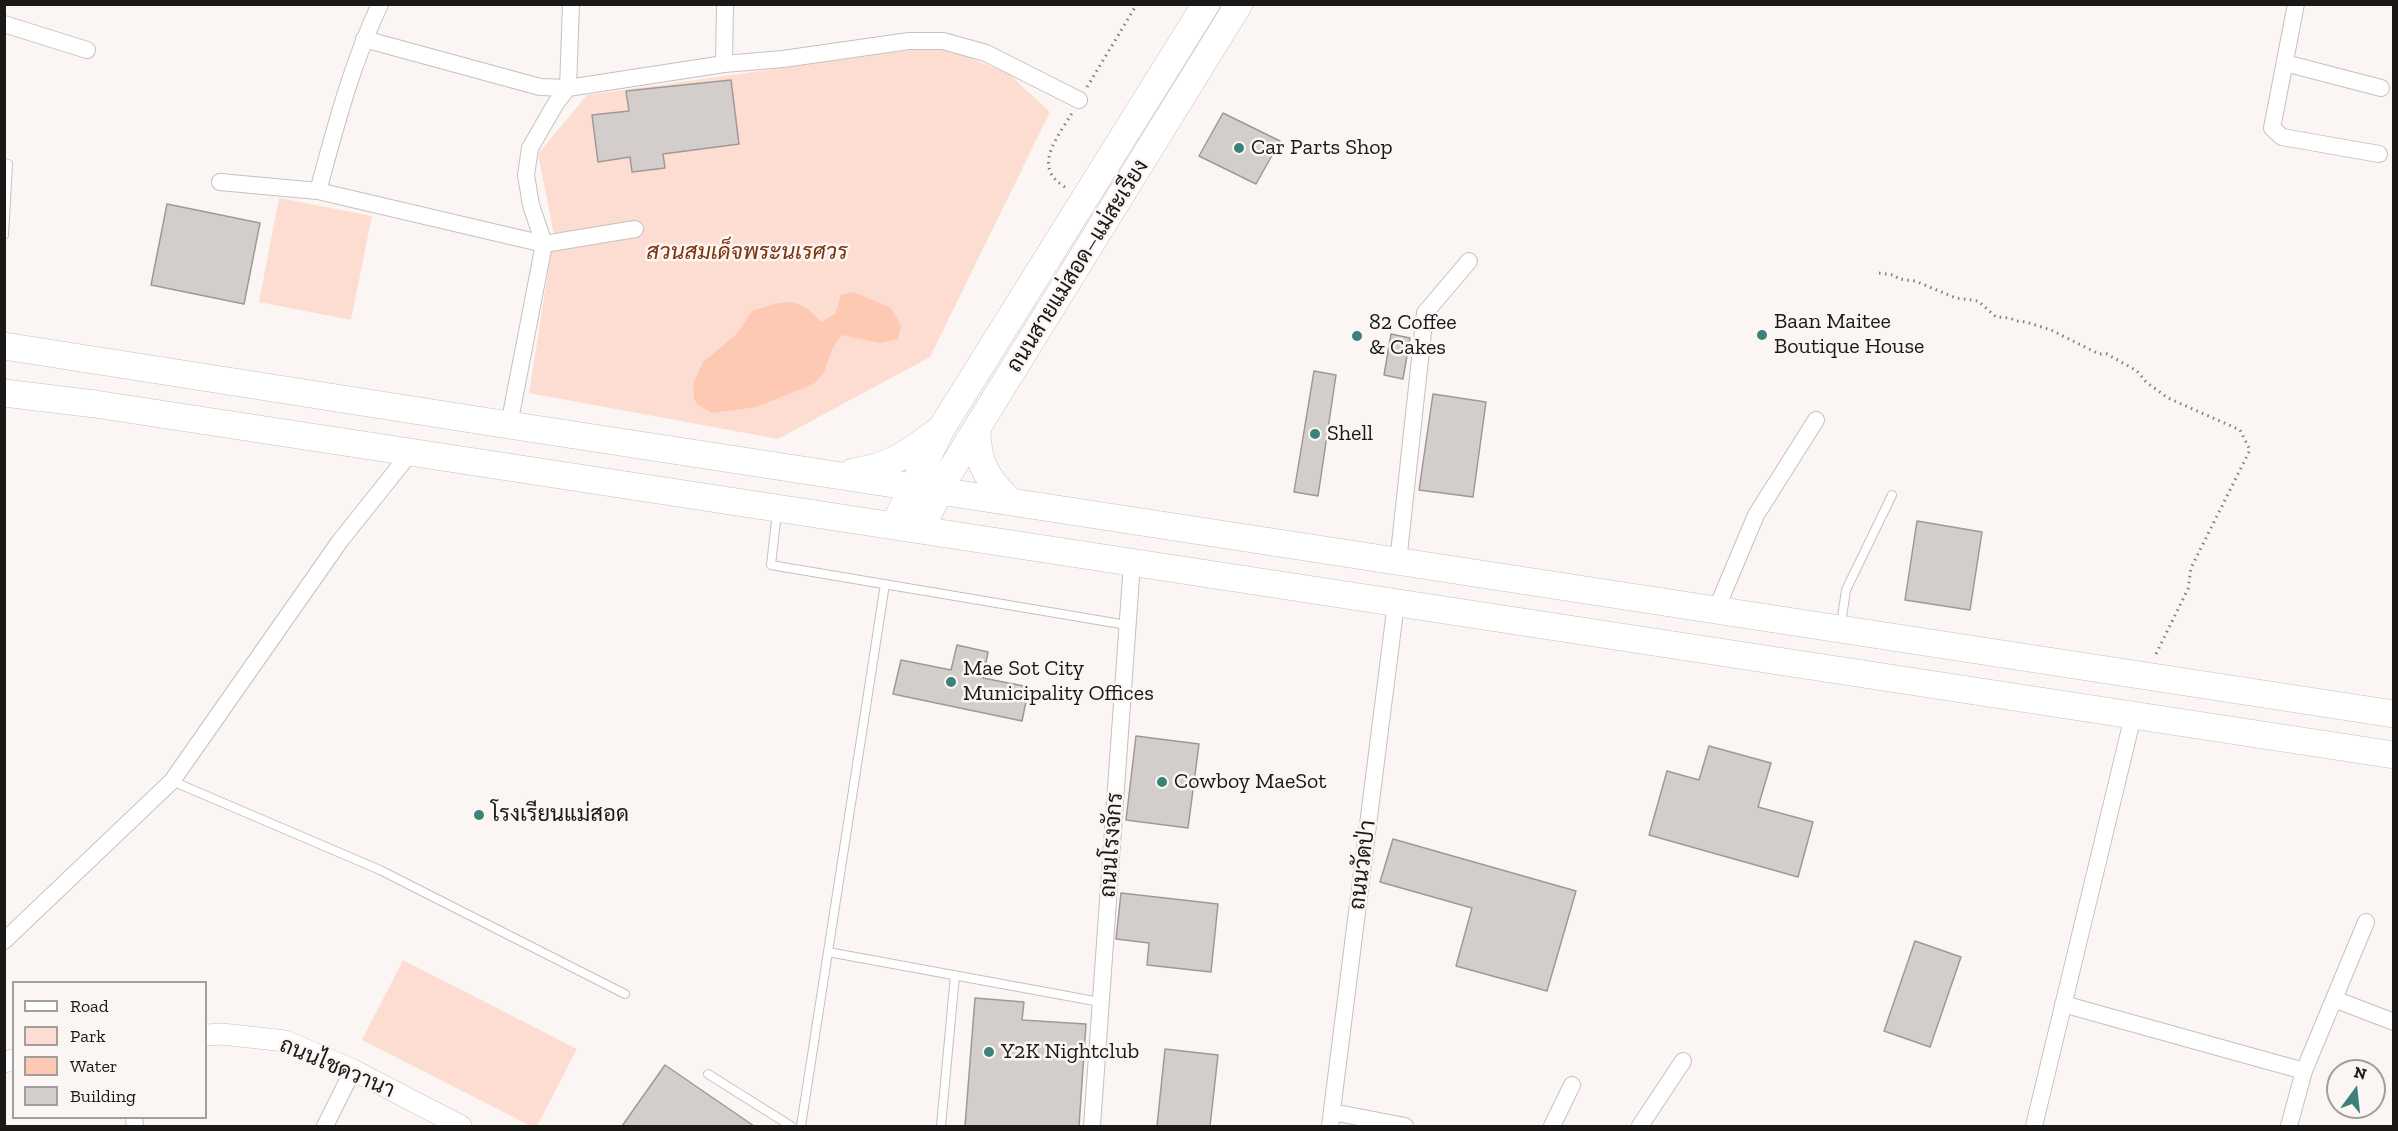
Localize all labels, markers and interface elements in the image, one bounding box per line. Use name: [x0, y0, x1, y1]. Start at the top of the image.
place label: Car Parts Shop: [1251, 135, 1393, 161]
marker: Car Parts Shop: [1232, 141, 1246, 155]
street label: ถนนสายแม่สอด–แม่สะเรียง: [1002, 155, 1154, 377]
park label: สวนสมเด็จพระนเรศวร: [646, 240, 848, 266]
place label: Baan Maitee Boutique House: [1774, 309, 1924, 360]
place label: 82 Coffee & Cakes: [1369, 310, 1457, 362]
marker: Baan Maitee Boutique House: [1755, 328, 1769, 342]
marker: 82 Coffee & Cakes: [1350, 329, 1364, 343]
place label: Shell: [1327, 421, 1373, 447]
marker: Shell: [1308, 427, 1322, 441]
place label: Mae Sot City Municipality Offices: [963, 656, 1154, 708]
marker: Mae Sot City Municipality Offices: [944, 675, 958, 689]
place label: Cowboy MaeSot: [1174, 769, 1326, 795]
marker: Cowboy MaeSot: [1155, 775, 1169, 789]
street label: ถนนโรงจักร: [1095, 792, 1129, 898]
place label: โรงเรียนแม่สอด: [491, 802, 629, 828]
marker: โรงเรียนแม่สอด: [472, 808, 486, 822]
street label: ถนนวัดป่า: [1344, 819, 1382, 911]
legend: [12, 981, 207, 1119]
text: Road: [70, 995, 109, 1017]
text: Park: [70, 1025, 106, 1047]
street label: ถนนไชดวานา: [276, 1032, 398, 1104]
place label: Y2K Nightclub: [1001, 1039, 1139, 1065]
marker: Y2K Nightclub: [982, 1045, 996, 1059]
text: Water: [70, 1055, 117, 1077]
north arrow: [2326, 1059, 2386, 1119]
text: N: [2352, 1062, 2369, 1084]
text: Building: [70, 1085, 136, 1107]

